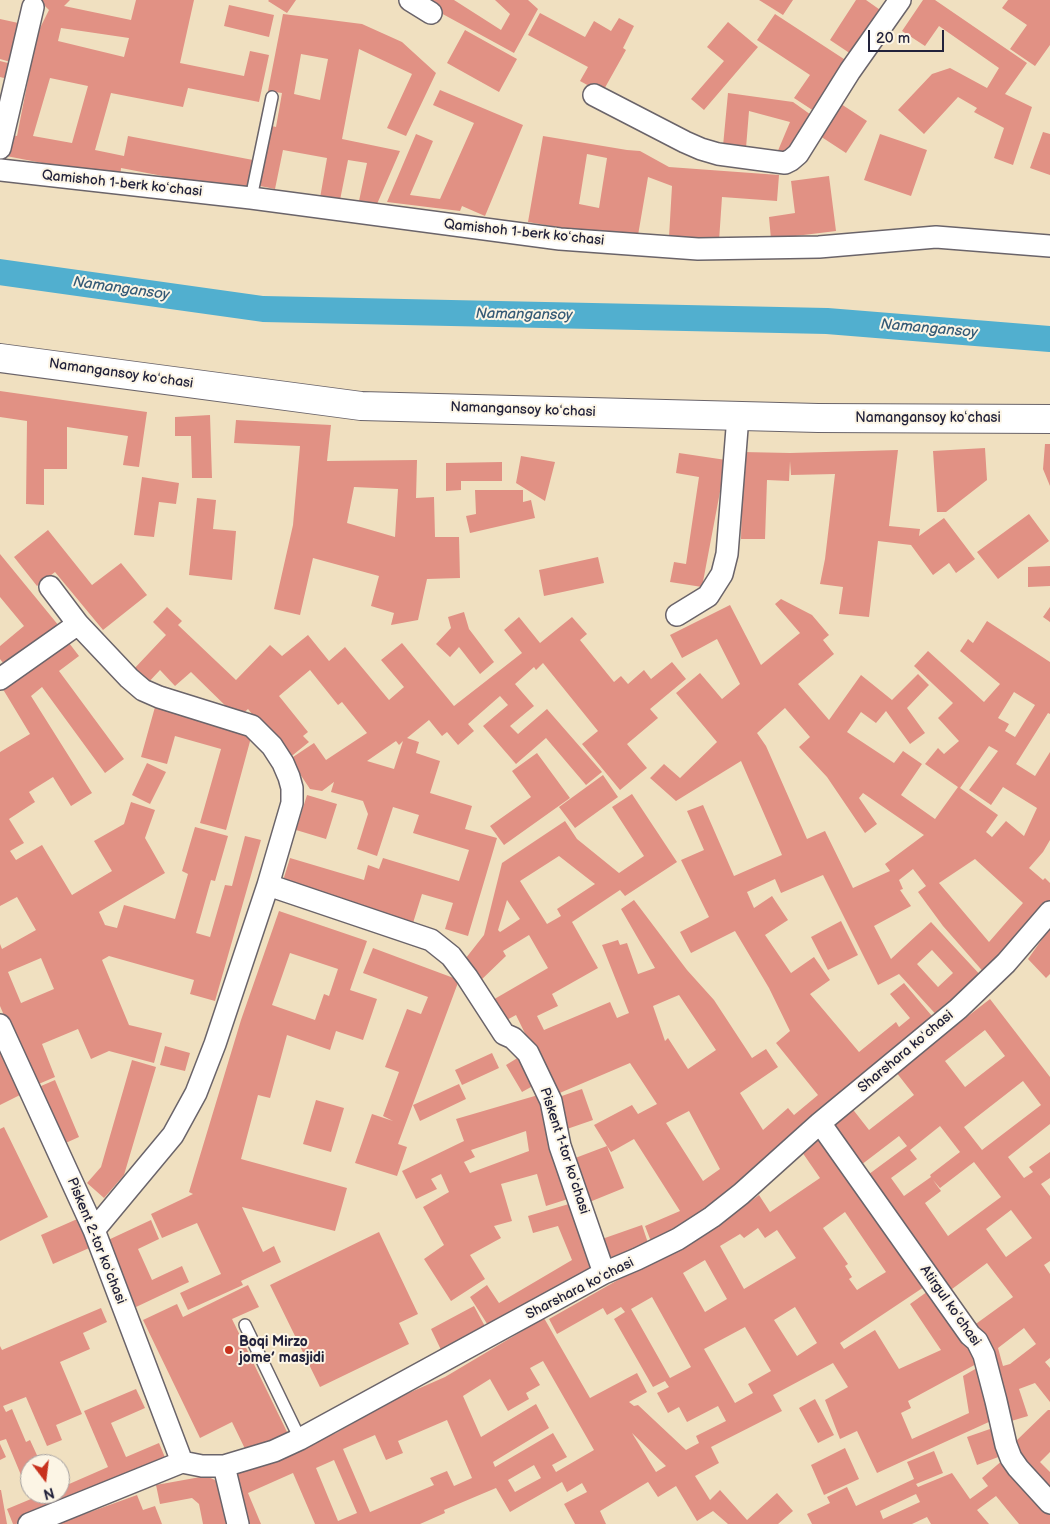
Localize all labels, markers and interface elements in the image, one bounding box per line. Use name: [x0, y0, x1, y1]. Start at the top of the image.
scale bar: [870, 20, 946, 52]
text: 20 m: [876, 29, 910, 48]
street label: Qamishoh 1-berk koʻchasi: [41, 167, 203, 201]
street label: Qamishoh 1-berk koʻchasi: [443, 216, 605, 250]
water label: Namangansoy: [72, 273, 170, 305]
water label: Namangansoy: [475, 305, 573, 325]
water label: Namangansoy: [880, 316, 978, 342]
street label: Namangansoy koʻchasi: [48, 356, 194, 392]
street label: Namangansoy koʻchasi: [450, 399, 596, 421]
street label: Namangansoy koʻchasi: [855, 410, 1001, 426]
street label: Sharshara koʻchasi: [855, 1007, 957, 1097]
street label: Piskent 1-tor koʻchasi: [536, 1086, 592, 1216]
street label: Piskent 2-tor koʻchasi: [63, 1175, 129, 1307]
street label: Sharshara koʻchasi: [523, 1254, 637, 1324]
street label: Atirgul koʻchasi: [916, 1262, 984, 1350]
place label: Boqi Mirzo jome’ masjidi: [239, 1334, 324, 1366]
marker: Boqi Mirzo jome’ masjidi: [223, 1344, 235, 1356]
north arrow: [20, 1454, 70, 1504]
text: N: [41, 1483, 56, 1503]

